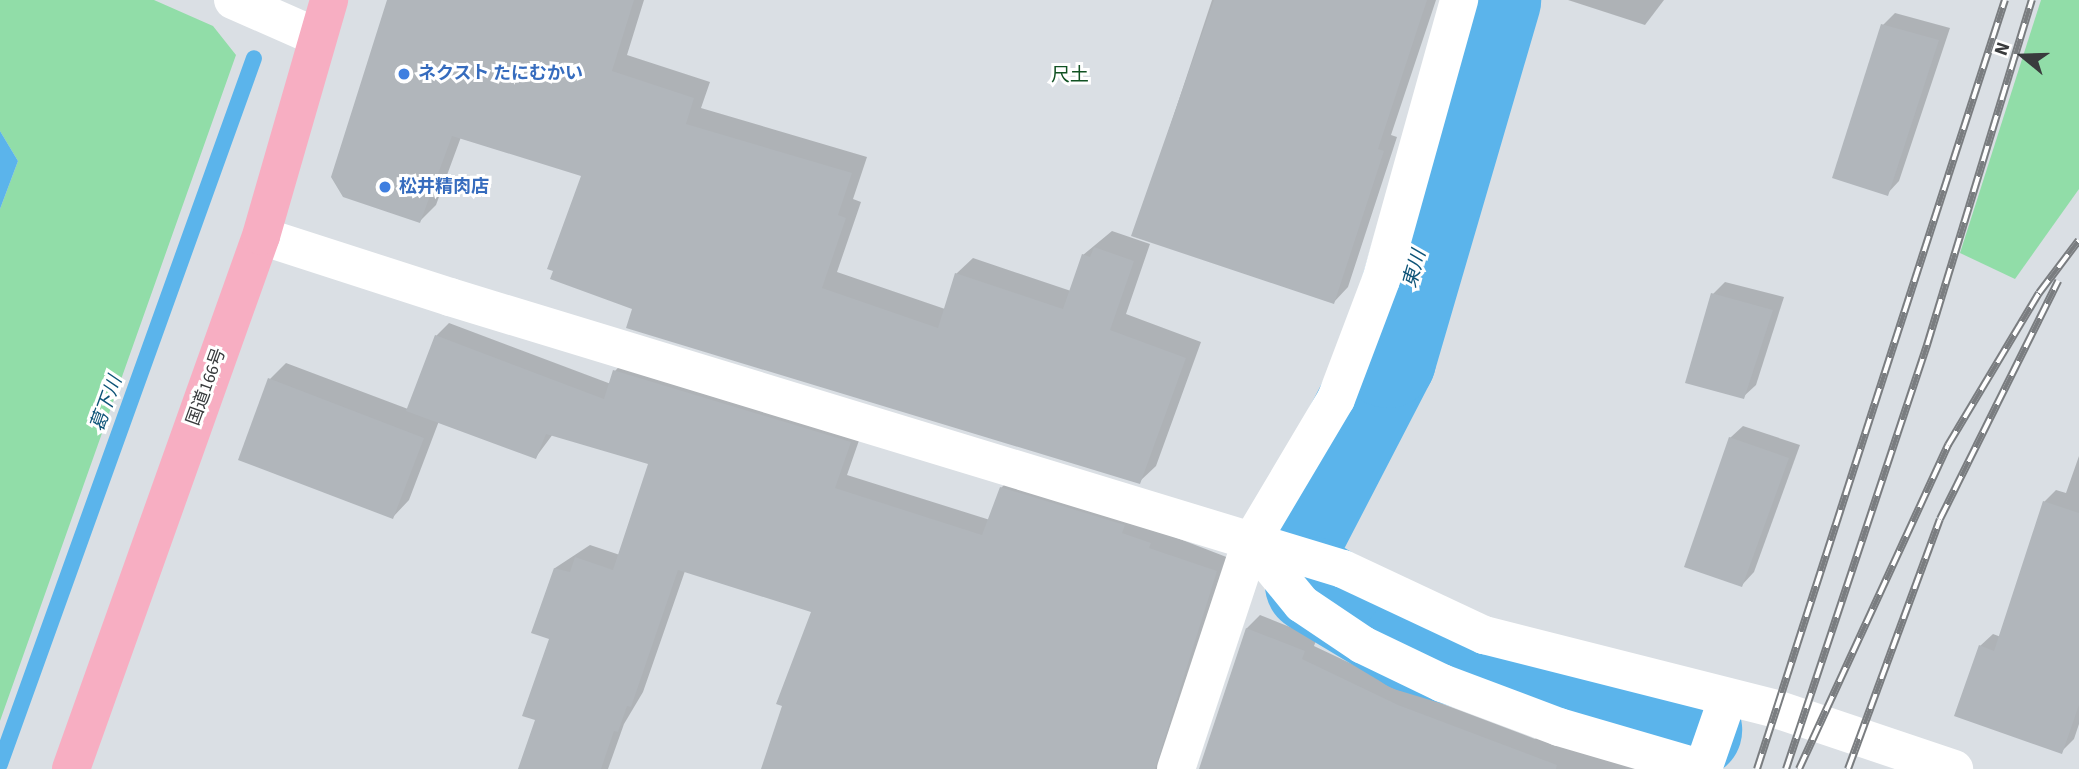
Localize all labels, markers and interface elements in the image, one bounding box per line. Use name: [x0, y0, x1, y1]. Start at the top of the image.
north arrow: [1988, 21, 2058, 91]
text: N: [1988, 39, 2017, 59]
place label: ネクスト たにむかい: [418, 63, 584, 85]
district label: 尺土: [1051, 65, 1089, 87]
marker: ネクスト たにむかい: [396, 66, 412, 82]
place label: 松井精肉店: [399, 176, 489, 198]
marker: 松井精肉店: [377, 179, 393, 195]
water label: 東川: [1399, 248, 1431, 290]
street label: 国道166号: [183, 345, 231, 429]
water label: 葛下川: [87, 373, 127, 435]

